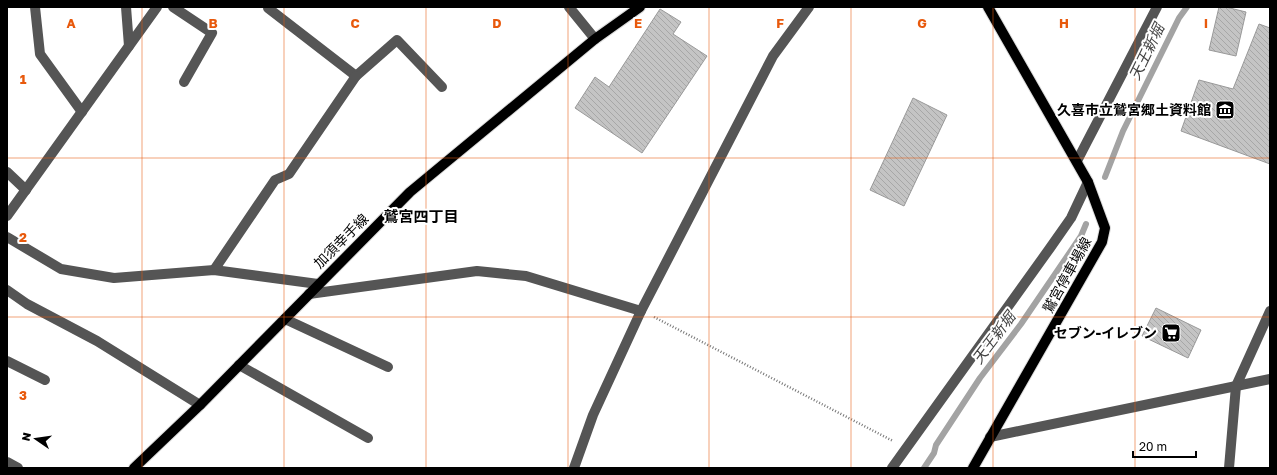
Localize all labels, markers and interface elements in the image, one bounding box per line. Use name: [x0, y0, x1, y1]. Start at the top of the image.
text: A: [66, 15, 76, 31]
text: B: [208, 15, 218, 31]
text: C: [350, 15, 360, 31]
text: D: [492, 15, 502, 31]
text: E: [634, 15, 642, 31]
text: F: [776, 15, 784, 31]
text: G: [917, 15, 927, 31]
text: H: [1059, 15, 1069, 31]
text: I: [1204, 15, 1208, 31]
water label: 天王新堀: [1125, 19, 1168, 82]
text: 1: [20, 71, 27, 87]
museum icon: 久喜市立鷲宮郷土資料館: [1214, 99, 1236, 121]
place label: 久喜市立鷲宮郷土資料館: [1057, 101, 1211, 118]
district label: 鷲宮四丁目: [383, 207, 459, 225]
street label: 加須幸手線: [310, 210, 371, 271]
text: 2: [19, 229, 27, 245]
street label: 鷲宮停車場線: [1039, 234, 1094, 316]
water label: 天王新堀: [968, 306, 1020, 367]
supermarket icon: セブン-イレブン: [1160, 322, 1182, 344]
place label: セブン-イレブン: [1054, 324, 1157, 341]
text: 3: [19, 387, 27, 403]
north arrow: [16, 419, 56, 459]
text: N: [18, 431, 33, 442]
scale bar: [1133, 433, 1196, 459]
text: 20 m: [1139, 439, 1167, 454]

